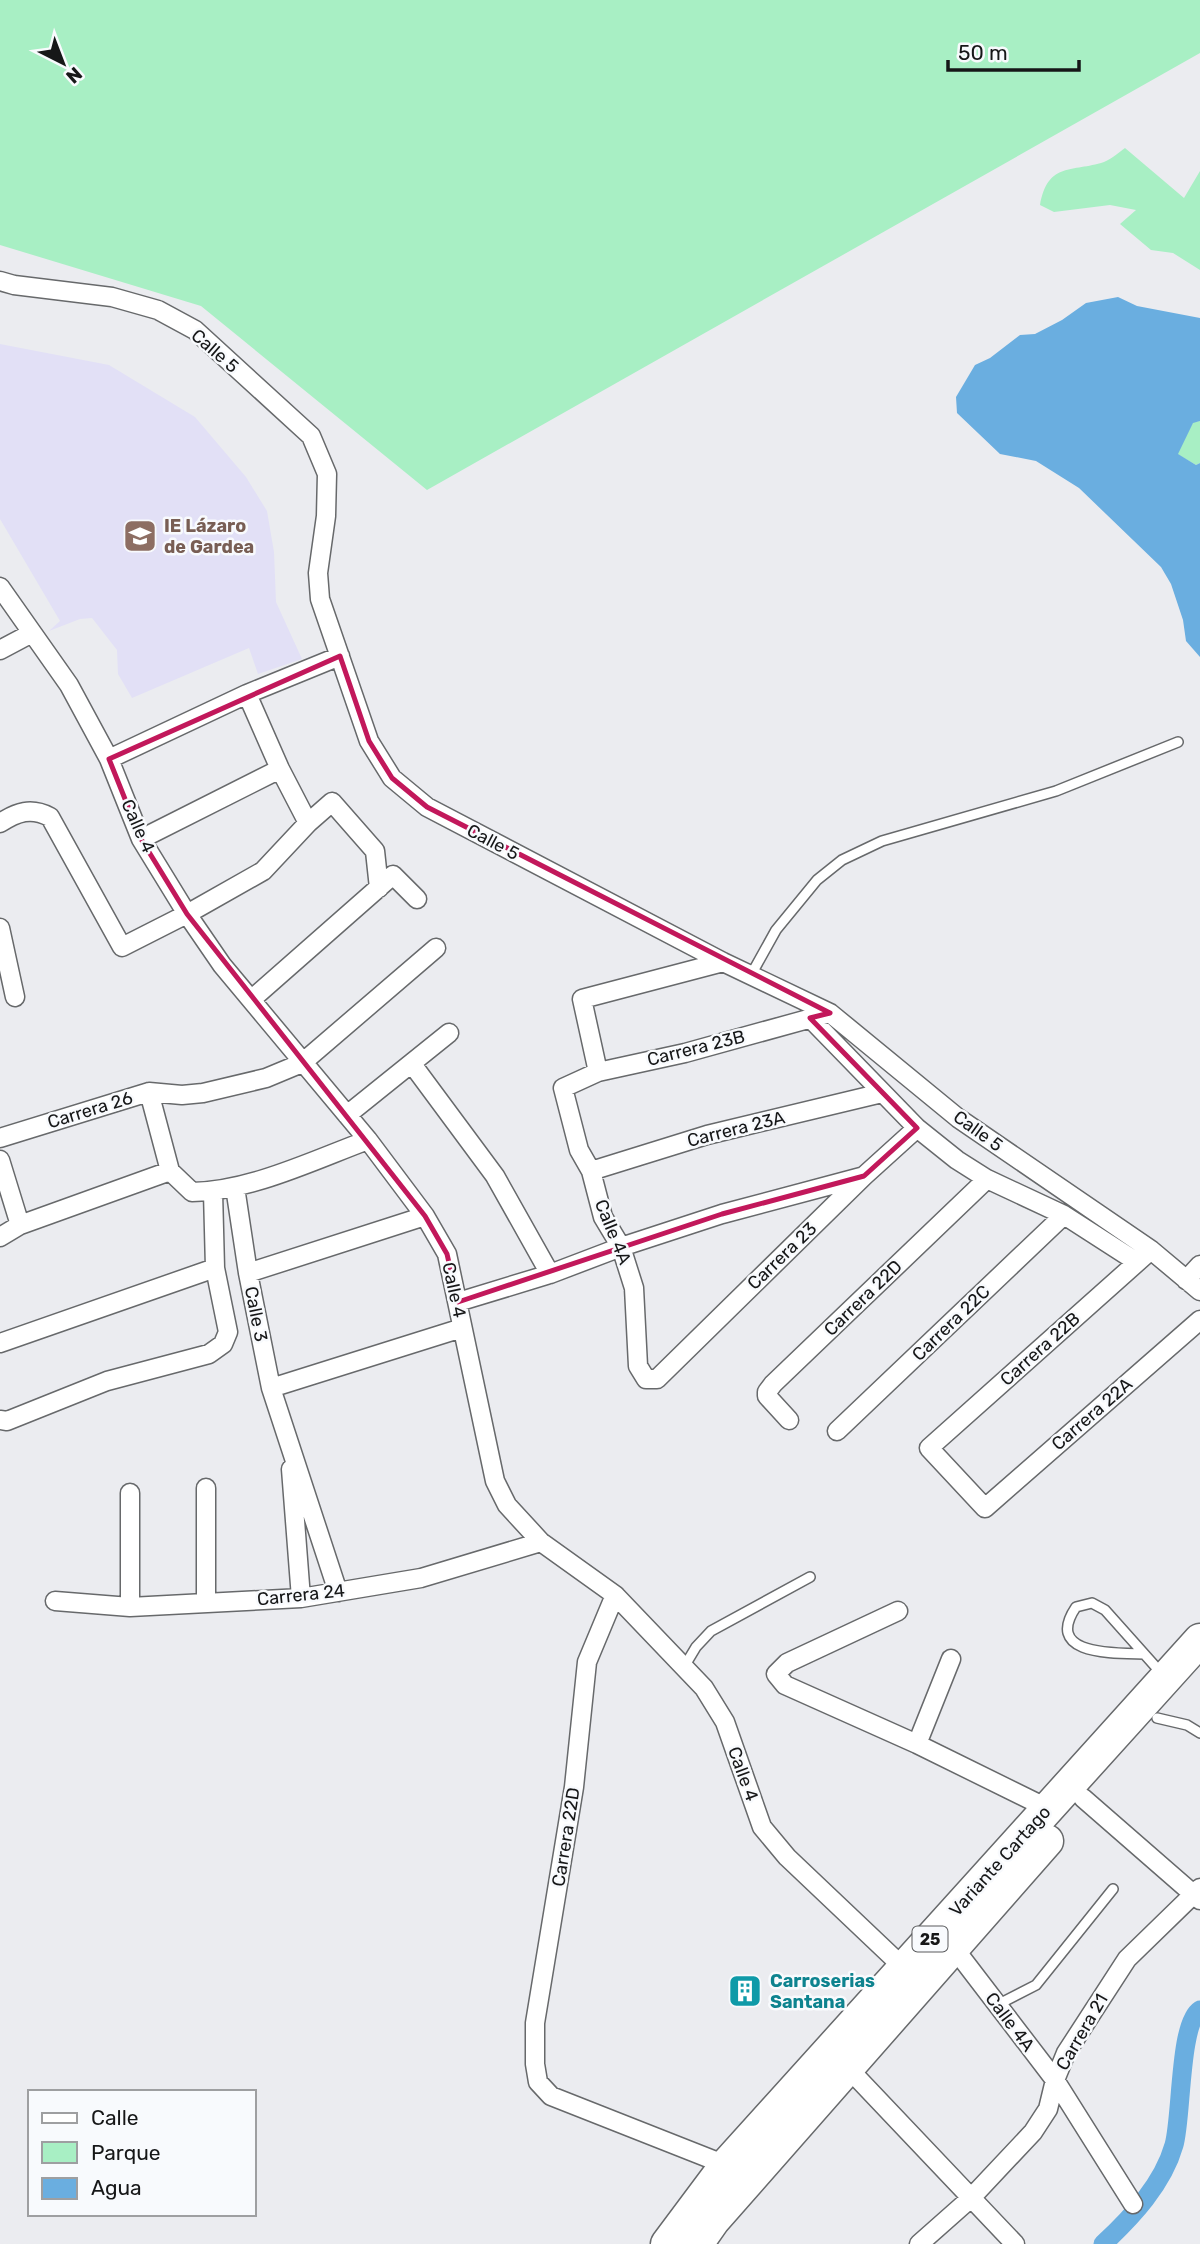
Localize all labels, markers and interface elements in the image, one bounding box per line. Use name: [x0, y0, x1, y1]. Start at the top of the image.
north arrow: [28, 28, 98, 98]
scale bar: [948, 28, 1079, 72]
text: 50 m: [958, 40, 1008, 65]
text: N: [61, 62, 87, 88]
street label: Calle 5: [187, 324, 243, 378]
place label: IE Lázaro de Gardea: [164, 515, 254, 558]
school or university icon: IE Lázaro de Gardea: [121, 517, 159, 555]
street label: Calle 4: [116, 796, 160, 856]
street label: Calle 5: [463, 819, 523, 865]
street label: Carrera 23B: [645, 1025, 747, 1071]
street label: Carrera 26: [45, 1087, 135, 1133]
street label: Carrera 23A: [685, 1106, 787, 1152]
street label: Calle 5: [949, 1106, 1007, 1156]
street label: Calle 4A: [590, 1196, 636, 1268]
street label: Carrera 23: [743, 1218, 821, 1294]
street label: Carrera 22D: [819, 1255, 907, 1341]
street label: Calle 4: [437, 1260, 471, 1320]
street label: Carrera 22C: [908, 1280, 994, 1366]
street label: Calle 3: [240, 1284, 272, 1344]
street label: Carrera 22B: [996, 1307, 1084, 1391]
street label: Carrera 22A: [1047, 1373, 1137, 1455]
street label: Carrera 24: [256, 1579, 346, 1611]
street label: Calle 4: [723, 1744, 763, 1804]
street label: Carrera 22D: [547, 1786, 585, 1888]
street label: Variante Cartago: [945, 1801, 1055, 1921]
road number: 25: [912, 1926, 948, 1952]
place label: Carroserias Santana: [770, 1970, 875, 2013]
building icon: Carroserias Santana: [726, 1972, 764, 2010]
street label: Calle 4A: [981, 1988, 1039, 2056]
street label: Carrera 21: [1051, 1990, 1113, 2074]
legend: [28, 2090, 256, 2216]
text: Calle: [91, 2105, 139, 2130]
text: Parque: [91, 2140, 161, 2165]
text: Agua: [91, 2175, 142, 2200]

